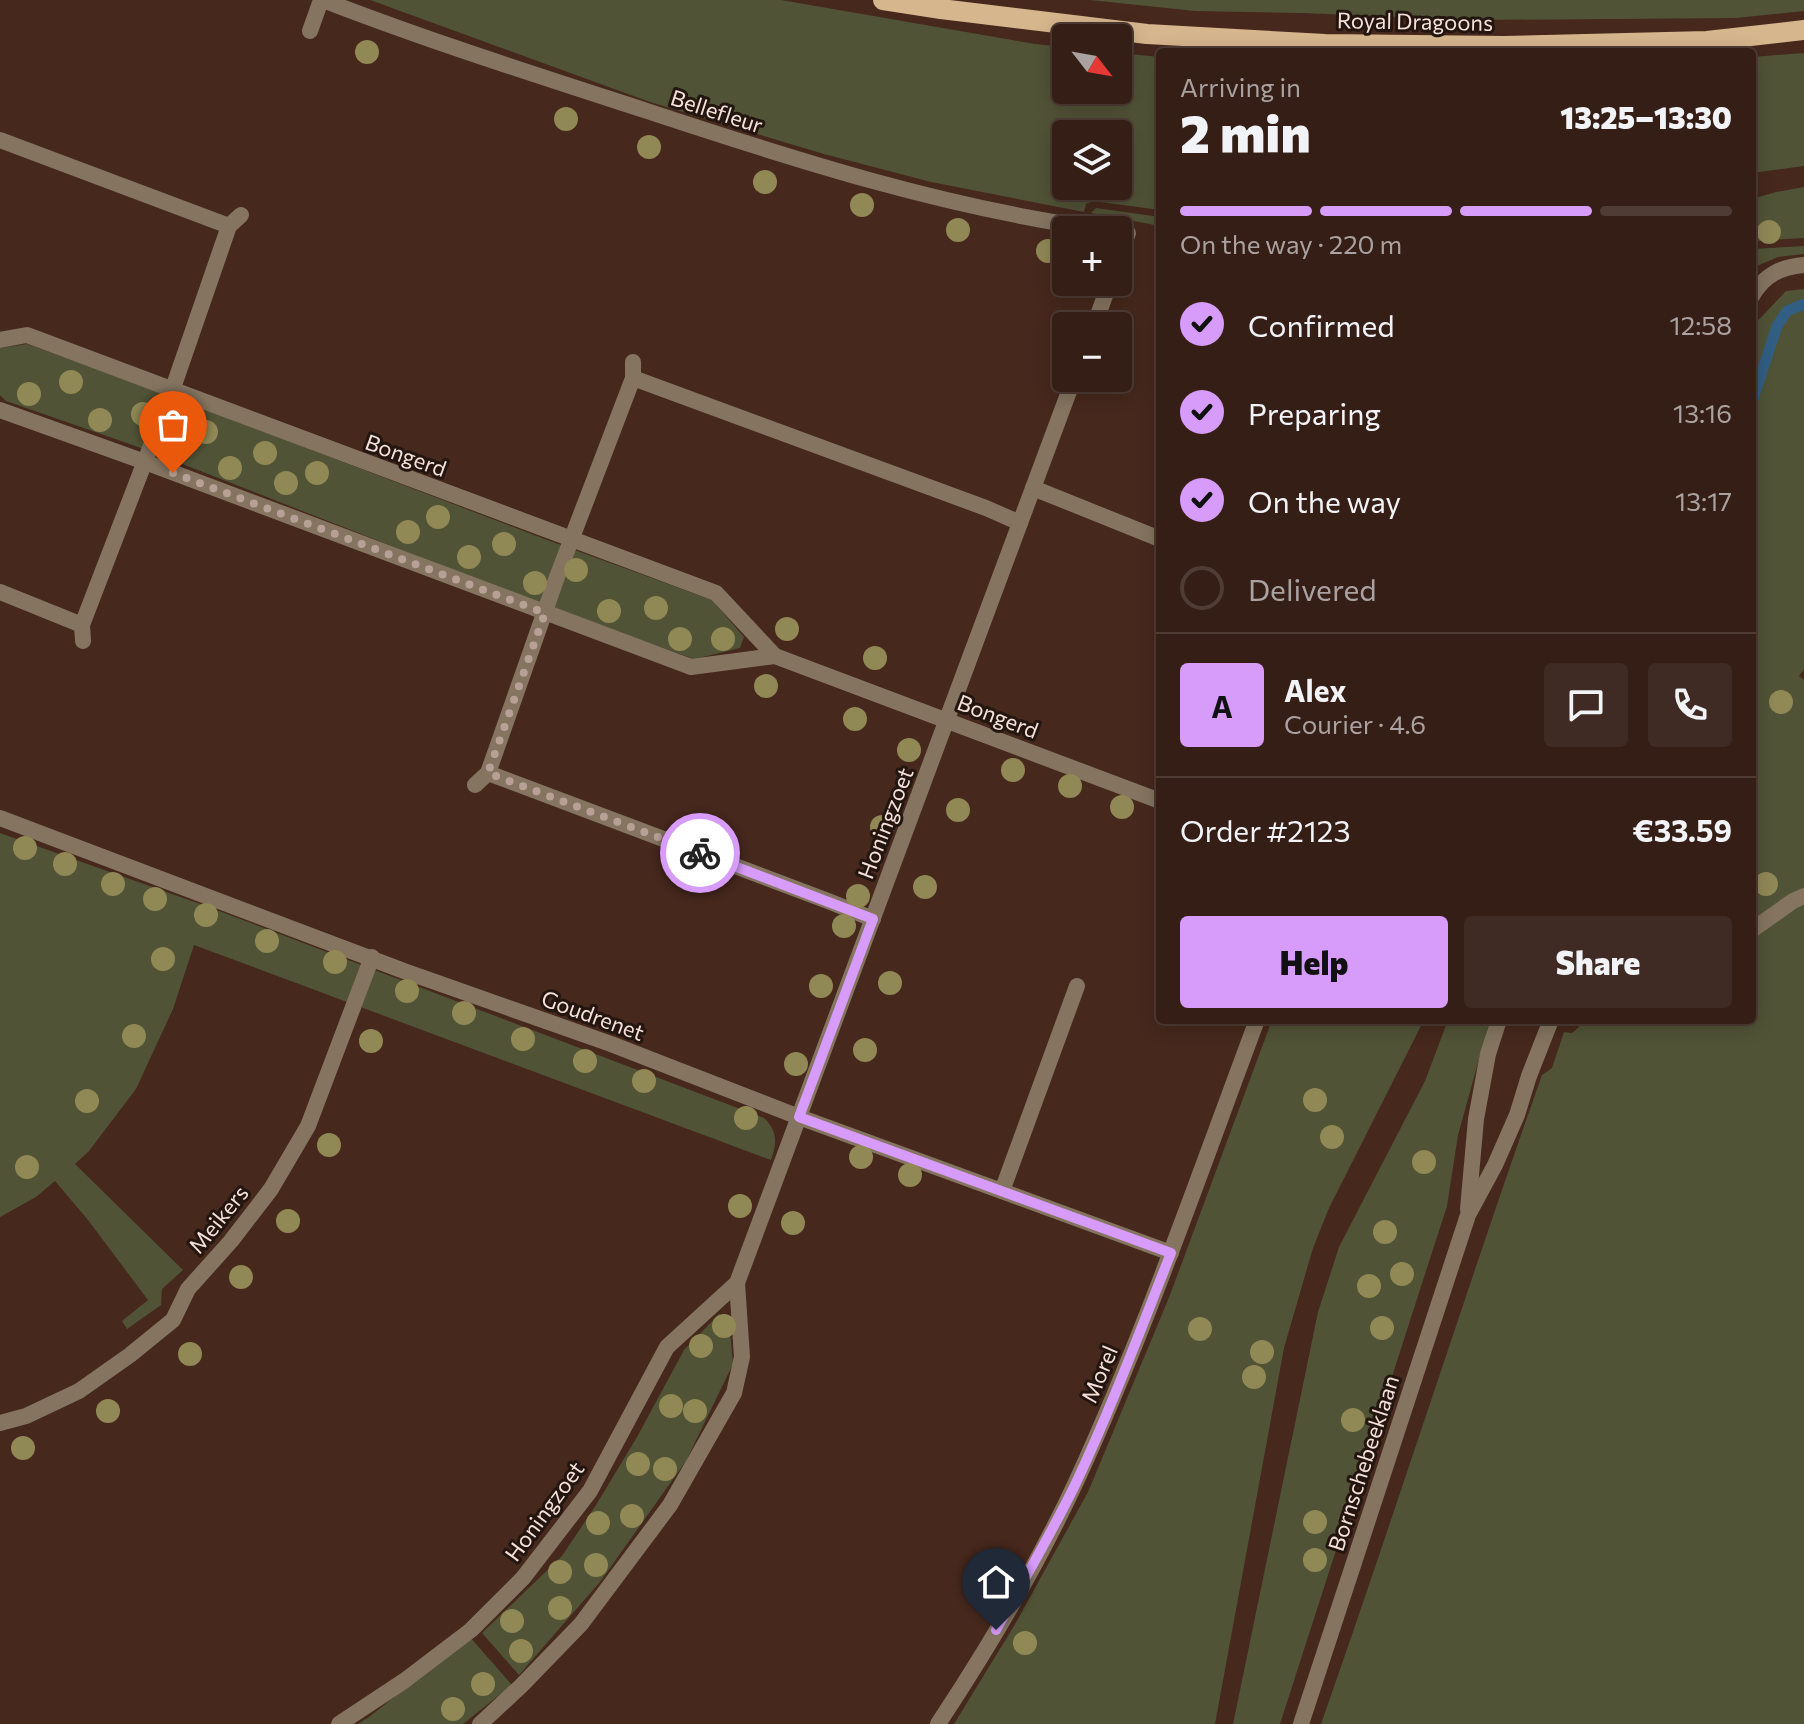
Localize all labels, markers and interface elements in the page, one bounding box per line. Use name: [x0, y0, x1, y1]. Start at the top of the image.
street label: Royal Dragoons: [1337, 6, 1493, 36]
north arrow: [1052, 24, 1132, 104]
map controls: [1052, 24, 1132, 392]
text: Arriving in: [1180, 71, 1301, 102]
street label: Bellefleur: [667, 83, 767, 139]
text: 13:25–13:30: [1560, 98, 1732, 135]
text: 2 min: [1180, 100, 1311, 164]
button: layers: [1052, 120, 1132, 200]
button: +: [1052, 216, 1132, 296]
text: On the way · 220 m: [1180, 228, 1402, 259]
icon: check: [1180, 302, 1224, 346]
text: Confirmed: [1248, 306, 1395, 343]
text: 12:58: [1670, 309, 1732, 340]
button: −: [1052, 312, 1132, 392]
icon: check: [1180, 390, 1224, 434]
pin: [139, 391, 207, 473]
text: Preparing: [1248, 394, 1381, 431]
text: 13:16: [1673, 397, 1732, 428]
icon: bag: [151, 403, 195, 447]
street label: Bongerd: [362, 428, 450, 482]
icon: check: [1180, 478, 1224, 522]
text: On the way: [1248, 482, 1401, 519]
text: 13:17: [1675, 485, 1732, 516]
text: Delivered: [1248, 570, 1377, 607]
button: chat: [1544, 663, 1628, 747]
button: phone: [1648, 663, 1732, 747]
text: Alex: [1284, 671, 1347, 708]
text: A: [1211, 687, 1233, 724]
street label: Bongerd: [954, 688, 1042, 744]
text: Courier · 4.6: [1284, 708, 1426, 739]
street label: Honingzoet: [851, 764, 919, 882]
text: Order #2123: [1180, 811, 1351, 848]
text: €33.59: [1633, 811, 1732, 848]
courier: [660, 813, 740, 893]
icon: bike: [678, 831, 722, 875]
button: Help: [1180, 916, 1448, 1008]
button: Share: [1464, 916, 1732, 1008]
street label: Goudrenet: [538, 984, 648, 1046]
street label: Meikers: [182, 1180, 254, 1258]
street label: Morel: [1075, 1341, 1123, 1407]
street label: Bornschebeeklaan: [1322, 1372, 1404, 1554]
street label: Honingzoet: [499, 1456, 589, 1566]
pin: [962, 1548, 1030, 1630]
icon: home: [974, 1560, 1018, 1604]

